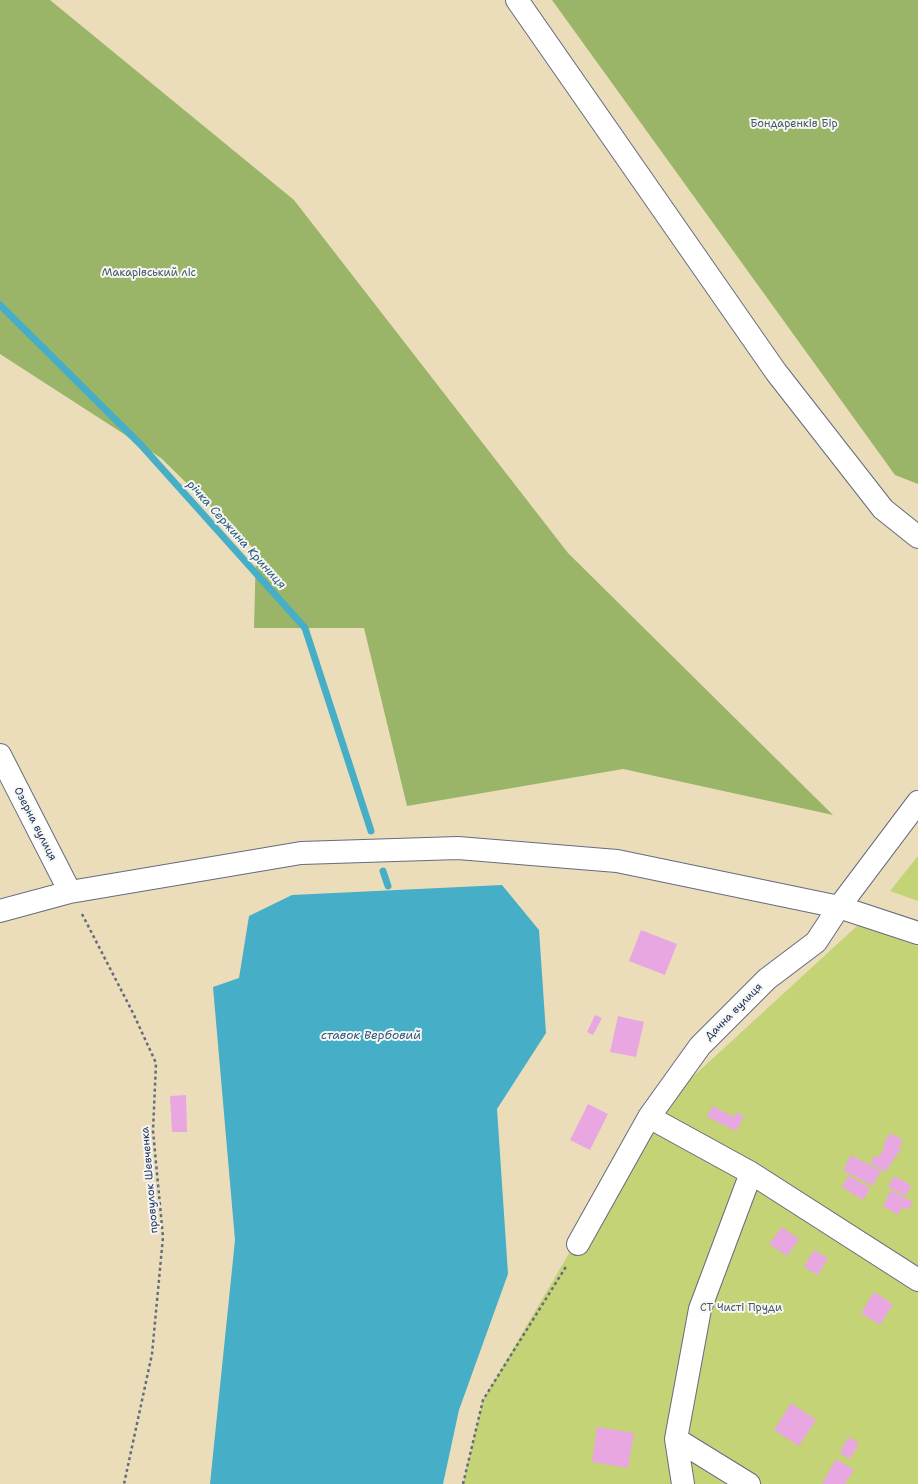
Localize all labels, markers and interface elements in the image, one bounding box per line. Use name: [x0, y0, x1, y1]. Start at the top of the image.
park label: Бондаренків Бір: [750, 117, 838, 131]
park label: Макарівський ліс: [102, 266, 196, 280]
water label: річка Сержина Криниця: [183, 478, 289, 592]
street label: Озерна вулиця: [11, 785, 59, 863]
street label: Дачна вулиця: [703, 981, 765, 1043]
water label: ставок Вербовий: [321, 1029, 421, 1043]
street label: провулок Шевченка: [139, 1126, 161, 1234]
park label: СТ Чисті Пруди: [700, 1301, 782, 1315]

